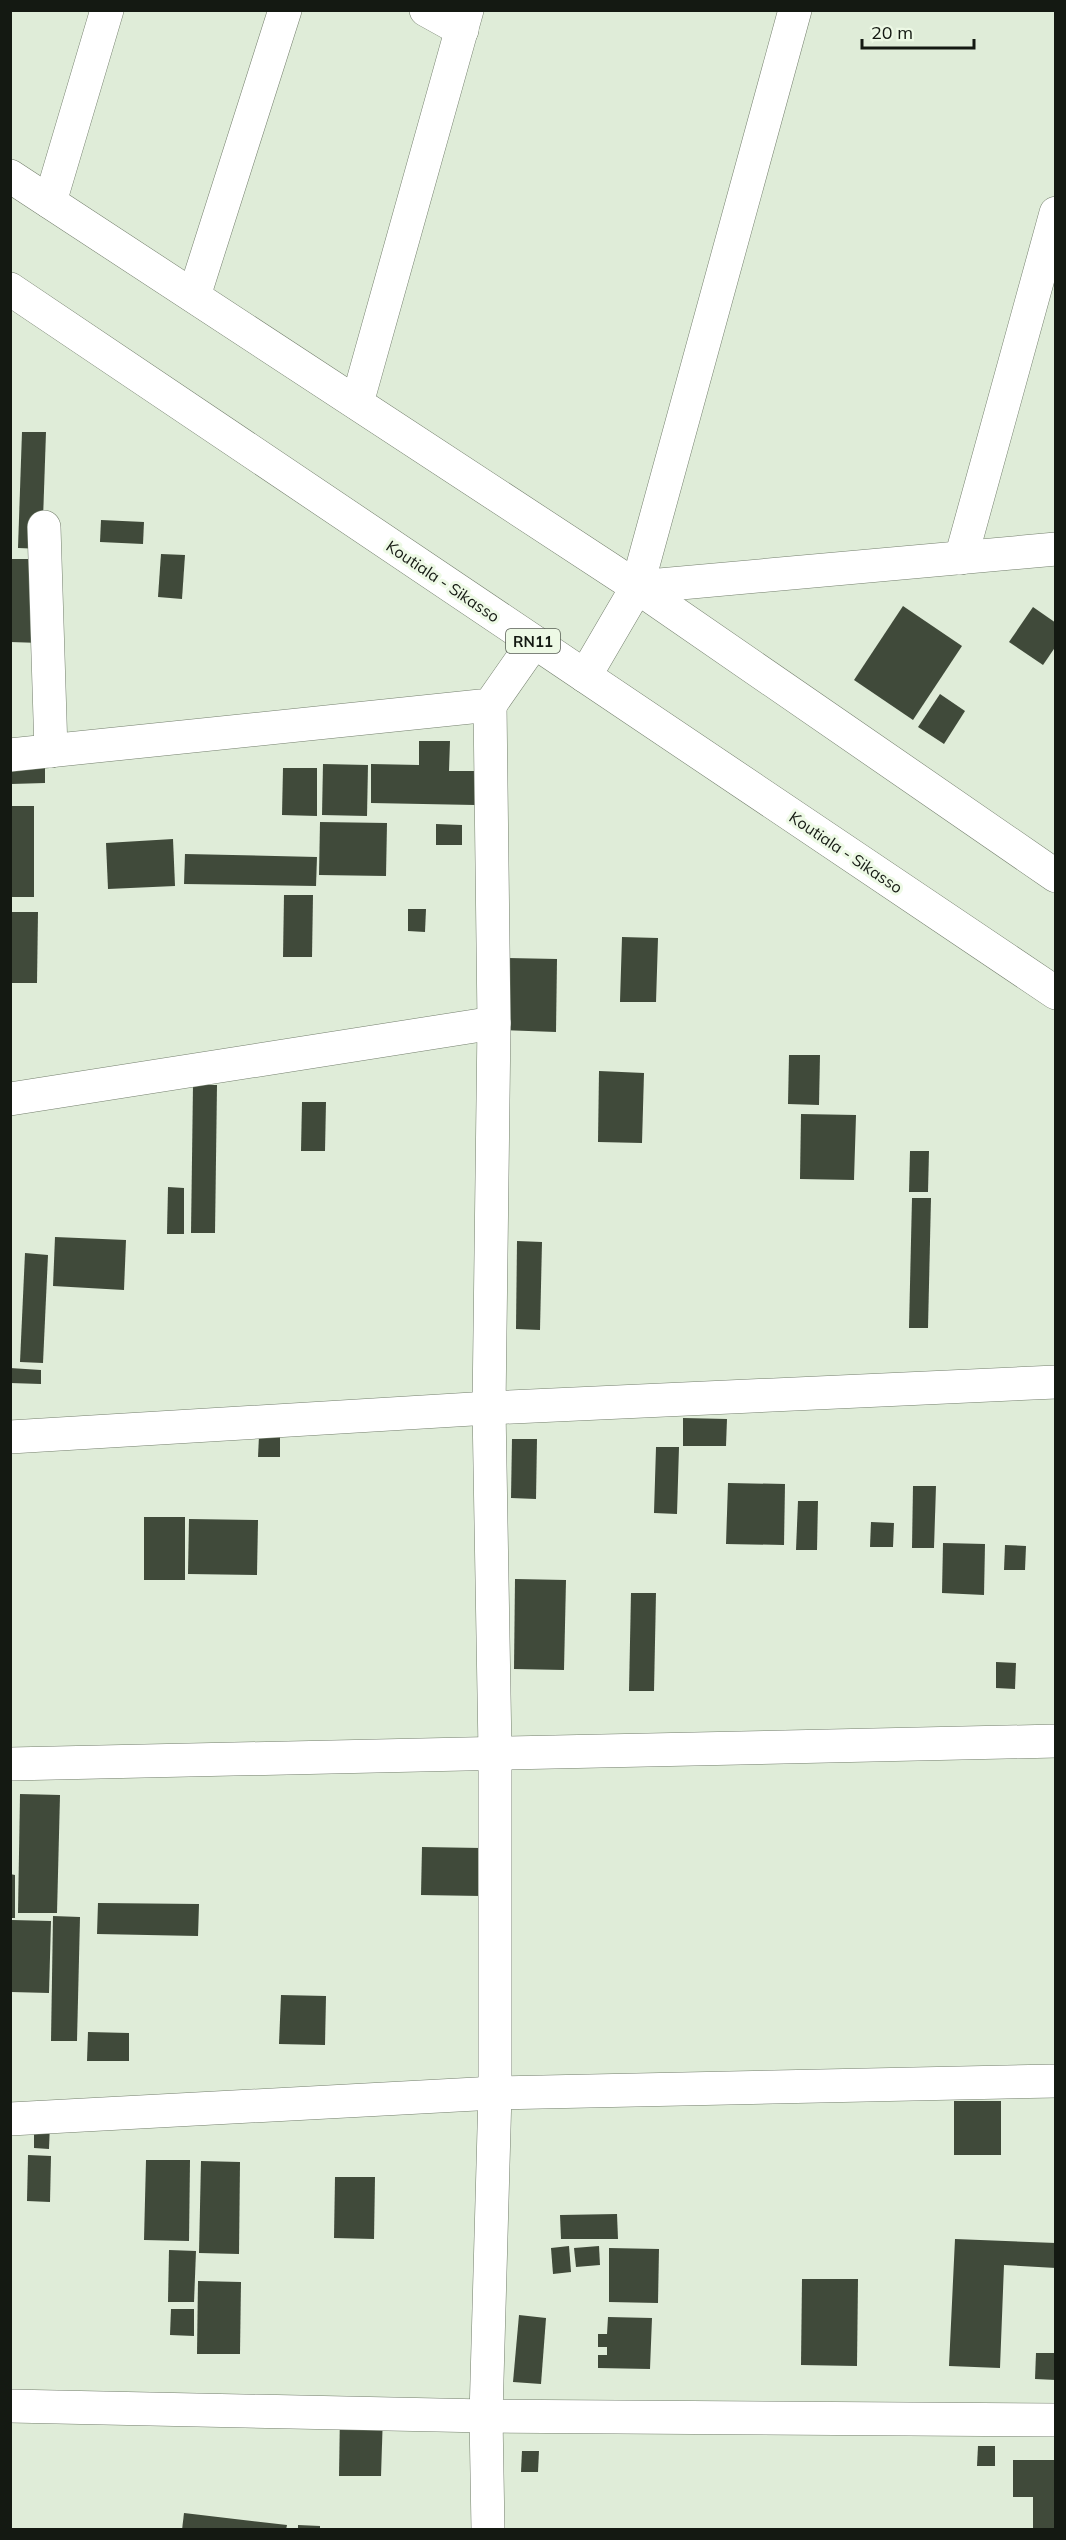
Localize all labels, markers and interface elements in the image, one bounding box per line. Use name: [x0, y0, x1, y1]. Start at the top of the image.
scale bar: [862, 12, 974, 50]
text: 20 m: [871, 21, 913, 44]
street label: Koutiala - Sikasso: [382, 536, 504, 626]
road number: RN11: [506, 629, 560, 653]
street label: Koutiala - Sikasso: [785, 807, 907, 897]

